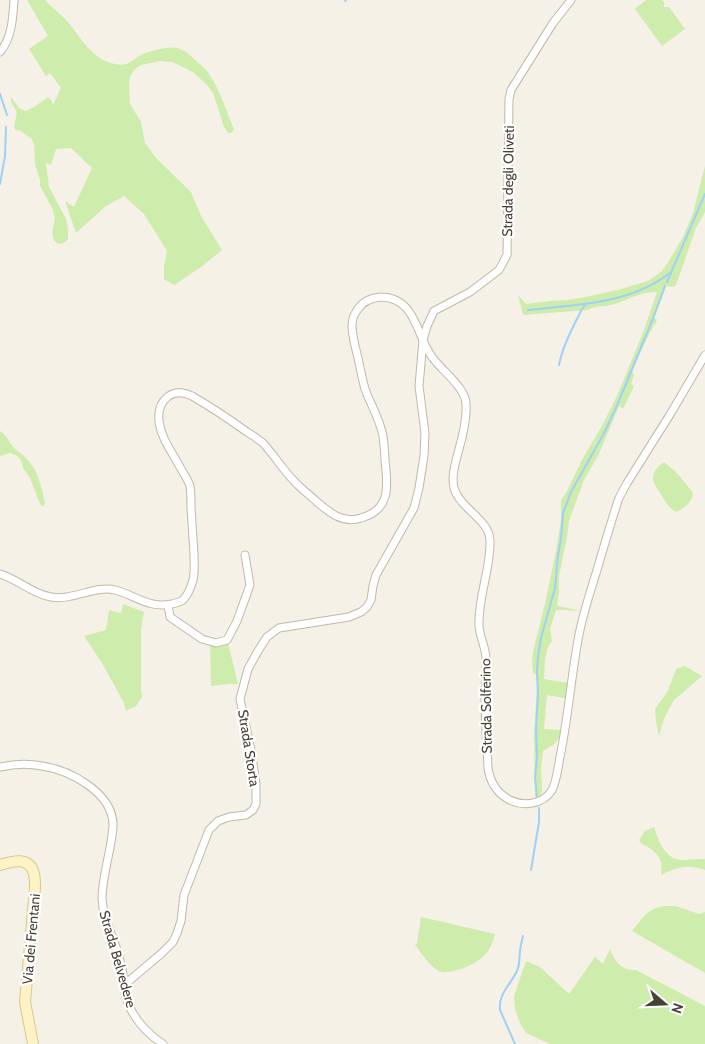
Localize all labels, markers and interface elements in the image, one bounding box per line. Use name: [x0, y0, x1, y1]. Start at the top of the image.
street label: Strada degli Oliveti: [498, 125, 518, 237]
street label: Strada Solferino: [476, 658, 496, 754]
street label: Strada Storta: [234, 708, 264, 788]
street label: Via dei Frentani: [18, 893, 44, 985]
street label: Strada Belvedere: [96, 908, 140, 1010]
north arrow: [640, 979, 690, 1029]
text: N: [667, 1001, 687, 1016]

